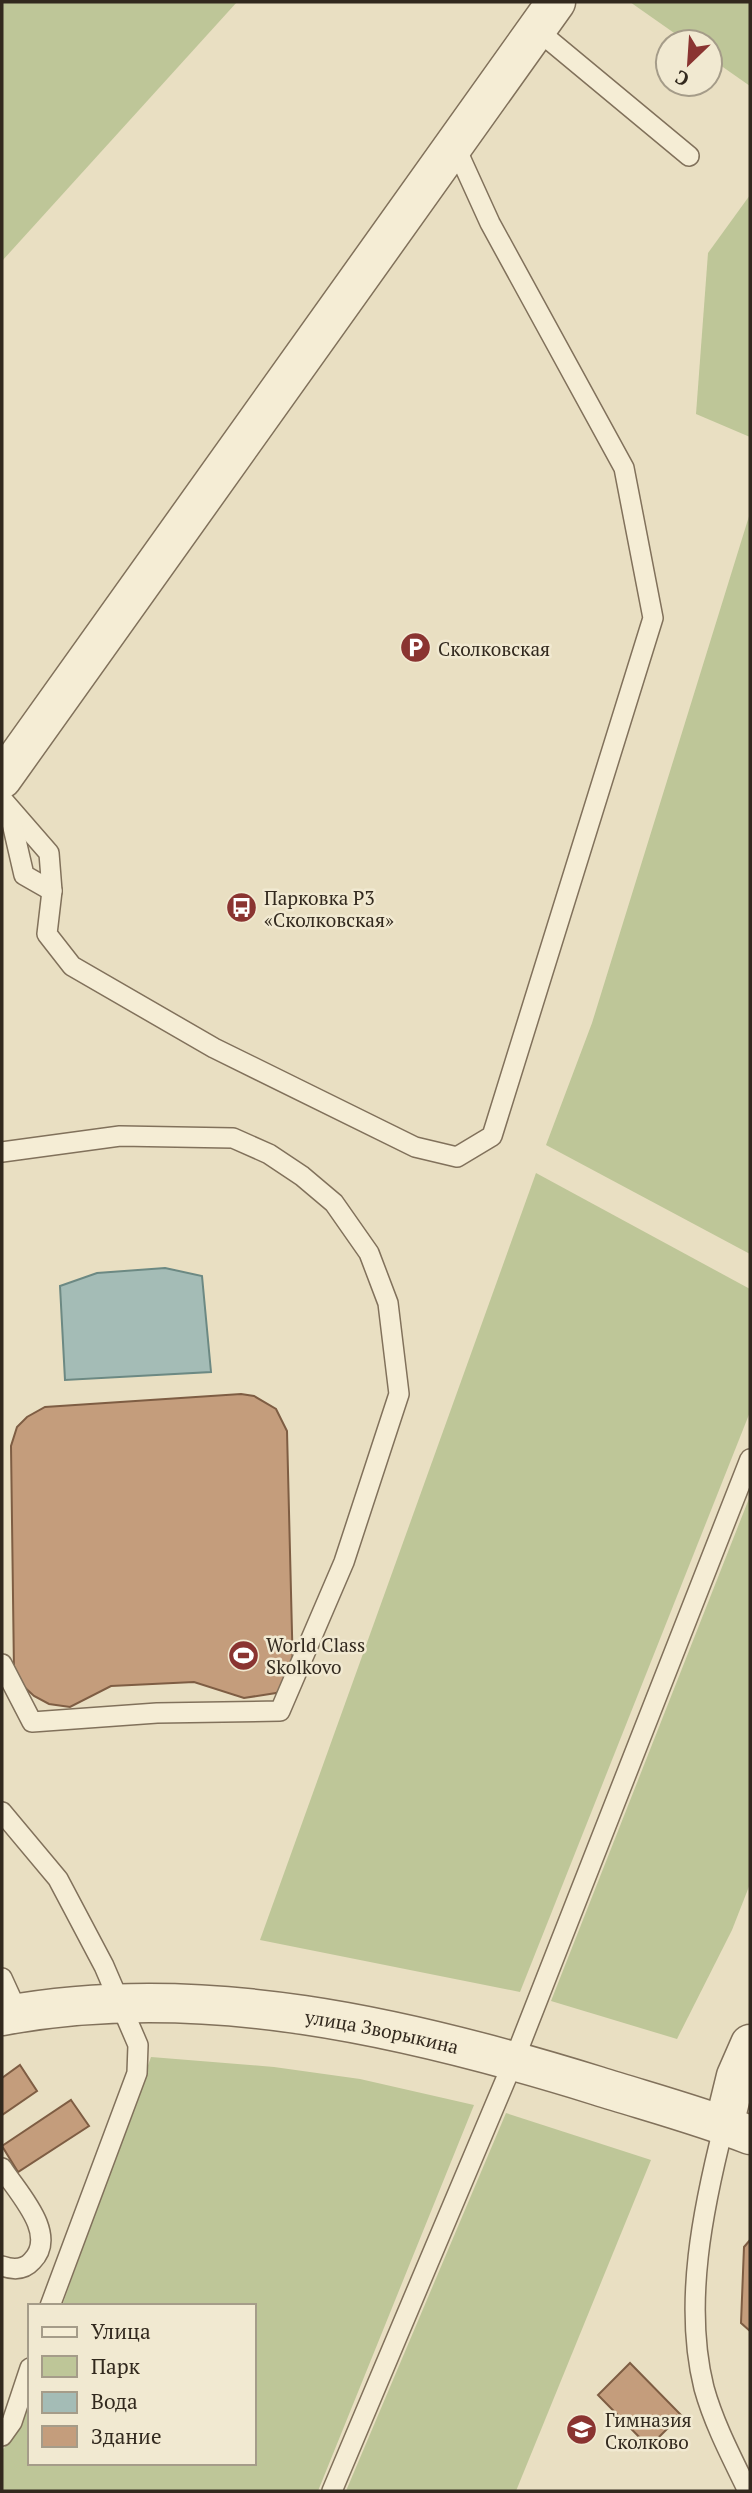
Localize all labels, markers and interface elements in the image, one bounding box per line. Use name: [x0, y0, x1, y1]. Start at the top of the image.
north arrow: [654, 28, 724, 98]
text: С: [671, 65, 693, 93]
parking icon: Сколковская: [398, 631, 432, 665]
place label: Сколковская: [438, 636, 550, 661]
place label: Парковка P3 «Сколковская»: [264, 885, 394, 932]
bus stop icon: Парковка P3 «Сколковская»: [224, 891, 258, 925]
place label: World Class Skolkovo: [266, 1632, 365, 1679]
sports icon: World Class Skolkovo: [226, 1638, 260, 1672]
street label: улица Зворыкина: [303, 2003, 462, 2059]
legend: [28, 2304, 256, 2465]
text: Улица: [91, 2317, 151, 2345]
text: Парк: [91, 2352, 141, 2380]
text: Вода: [91, 2387, 138, 2415]
place label: Гимназия Сколково: [605, 2407, 692, 2454]
school or university icon: Гимназия Сколково: [565, 2413, 599, 2447]
text: Здание: [91, 2422, 162, 2450]

